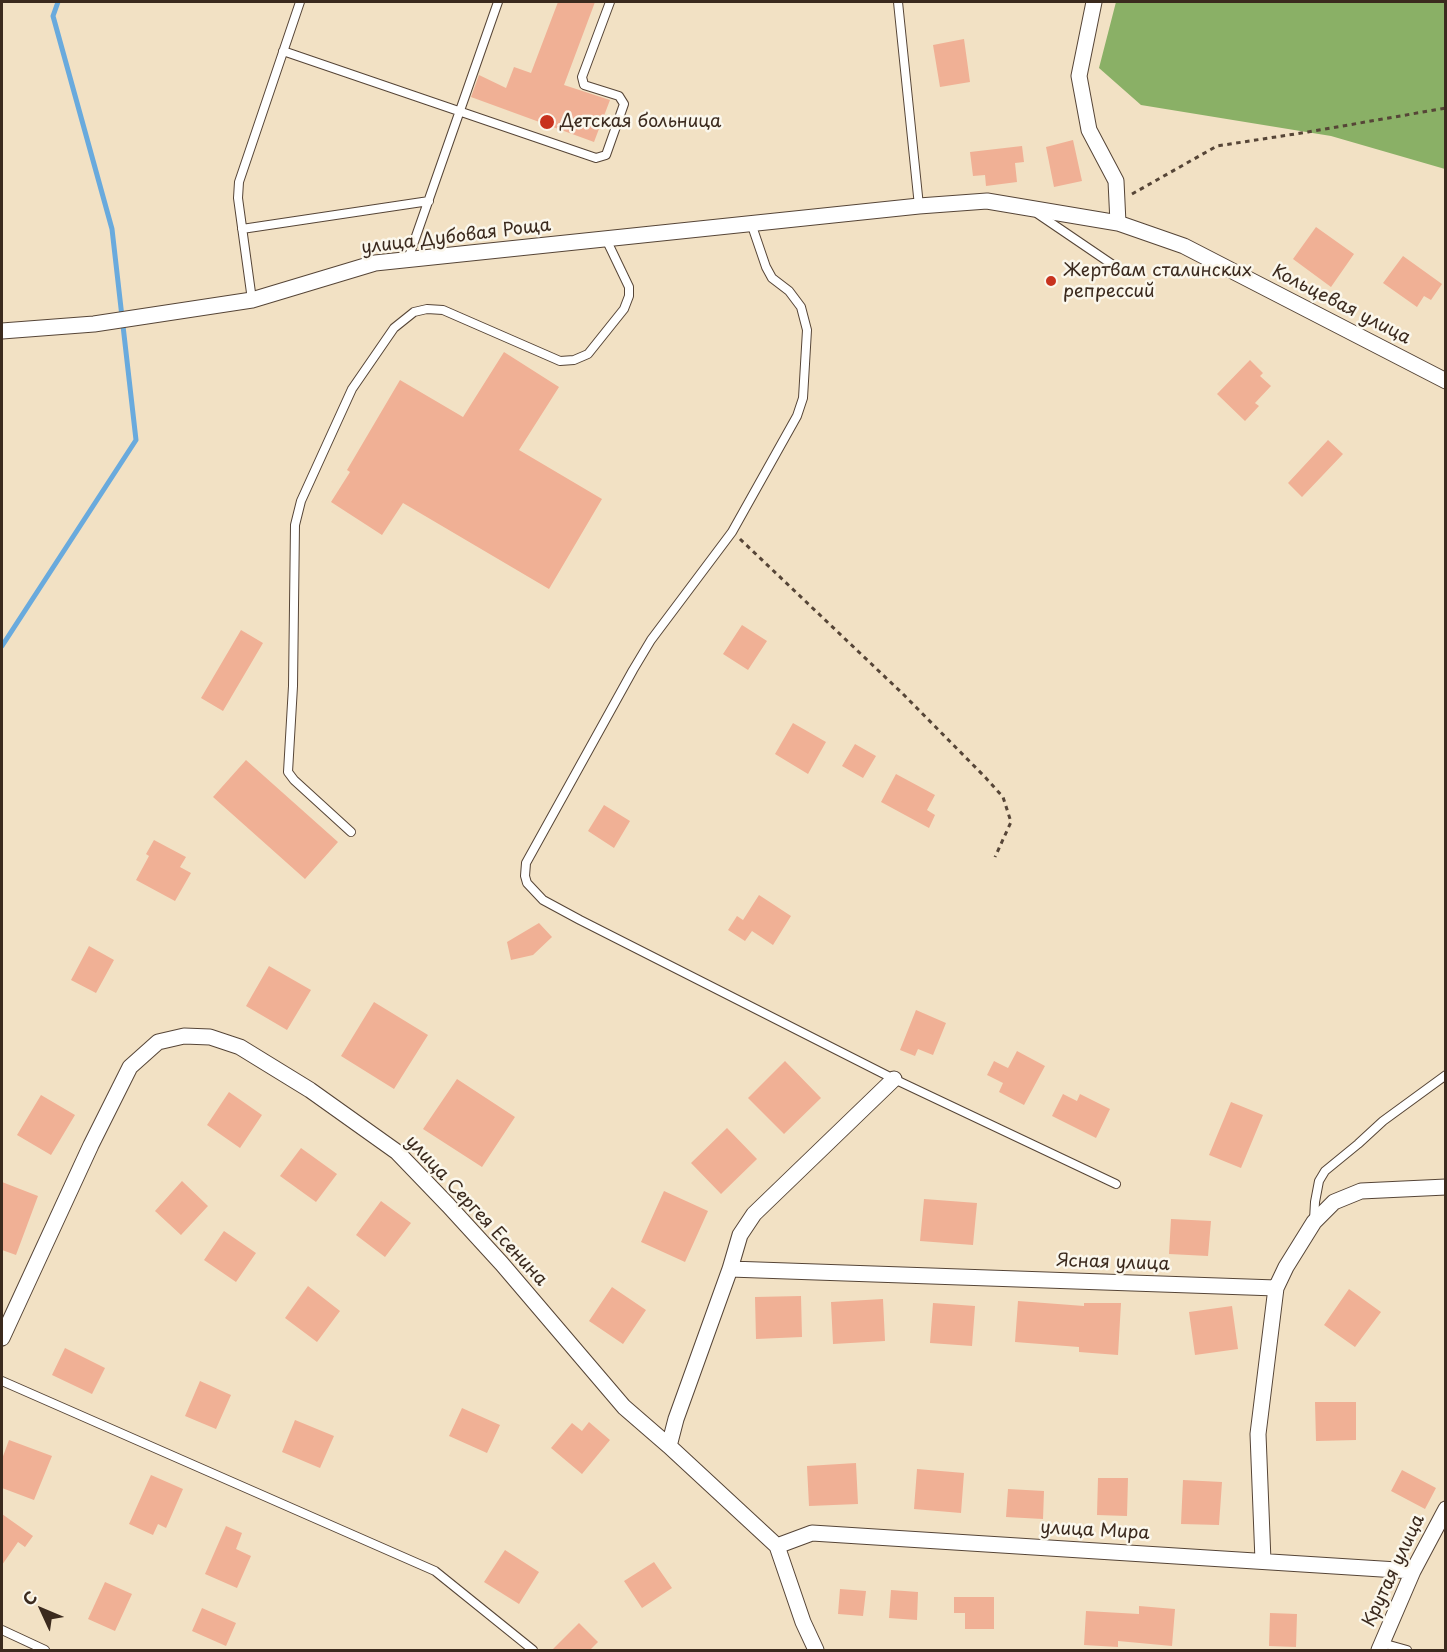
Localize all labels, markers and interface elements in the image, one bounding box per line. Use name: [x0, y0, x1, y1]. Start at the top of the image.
place label: Детская больница: [560, 111, 721, 133]
marker: Детская больница: [538, 113, 556, 131]
street label: улица Дубовая Роща: [360, 215, 552, 259]
place label: Жертвам сталинских репрессий: [1063, 260, 1252, 302]
street label: Кольцевая улица: [1268, 261, 1414, 349]
marker: Жертвам сталинских репрессий: [1044, 274, 1058, 288]
street label: улица Сергея Есенина: [401, 1131, 551, 1291]
street label: Ясная улица: [1056, 1250, 1170, 1276]
street label: Крутая улица: [1359, 1511, 1429, 1631]
street label: улица Мира: [1040, 1517, 1150, 1545]
north arrow: [12, 1580, 72, 1640]
text: С: [16, 1585, 42, 1610]

